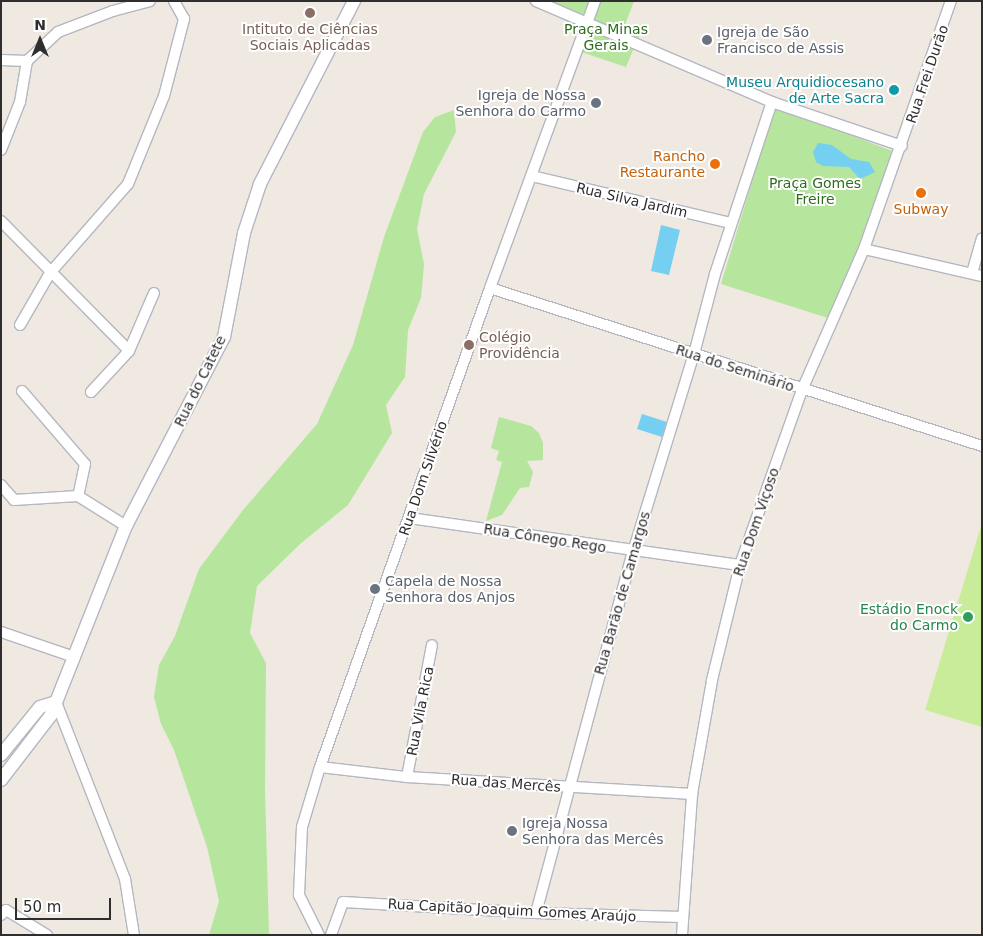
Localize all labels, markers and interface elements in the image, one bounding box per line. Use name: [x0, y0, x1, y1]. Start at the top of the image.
marker: Intituto de Ciências Sociais Aplicadas: [304, 7, 316, 19]
north arrow: [15, 15, 65, 65]
text: N: [34, 17, 46, 33]
place label: Intituto de Ciências Sociais Aplicadas: [242, 21, 378, 54]
park label: Praça Minas Gerais: [564, 21, 648, 54]
street label: Rua Frei Durão: [902, 23, 952, 125]
place label: Igreja de São Francisco de Assis: [717, 24, 844, 56]
marker: Igreja de São Francisco de Assis: [701, 34, 713, 46]
place label: Museu Arquidiocesano de Arte Sacra: [726, 74, 884, 106]
marker: Museu Arquidiocesano de Arte Sacra: [888, 84, 900, 96]
place label: Igreja de Nossa Senhora do Carmo: [455, 87, 586, 120]
marker: Igreja de Nossa Senhora do Carmo: [590, 97, 602, 109]
place label: Rancho Restaurante: [620, 148, 705, 180]
marker: Rancho Restaurante: [709, 158, 721, 170]
park label: Praça Gomes Freire: [769, 175, 861, 208]
street label: Rua Silva Jardim: [575, 179, 689, 221]
marker: Subway: [915, 187, 927, 199]
place label: Subway: [894, 201, 948, 217]
place label: Colégio Providência: [479, 329, 560, 362]
street label: Rua do Catete: [171, 333, 229, 429]
marker: Colégio Providência: [463, 339, 475, 351]
street label: Rua do Seminário: [674, 341, 796, 395]
street label: Rua Dom Silvério: [395, 418, 451, 538]
street label: Rua Dom Viçoso: [730, 466, 782, 578]
street label: Rua Barão de Camargos: [591, 509, 653, 677]
street label: Rua Cônego Rego: [483, 520, 607, 556]
place label: Capela de Nossa Senhora dos Anjos: [385, 573, 515, 606]
marker: Capela de Nossa Senhora dos Anjos: [369, 583, 381, 595]
place label: Estádio Enock do Carmo: [860, 601, 958, 634]
marker: Estádio Enock do Carmo: [962, 611, 974, 623]
street label: Rua Vila Rica: [403, 665, 437, 757]
street label: Rua das Mercês: [451, 771, 561, 795]
place label: Igreja Nossa Senhora das Mercês: [522, 815, 664, 848]
marker: Igreja Nossa Senhora das Mercês: [506, 825, 518, 837]
scale bar: [18, 888, 114, 920]
street label: Rua Capitão Joaquim Gomes Araújo: [387, 895, 637, 925]
text: 50 m: [23, 898, 61, 916]

